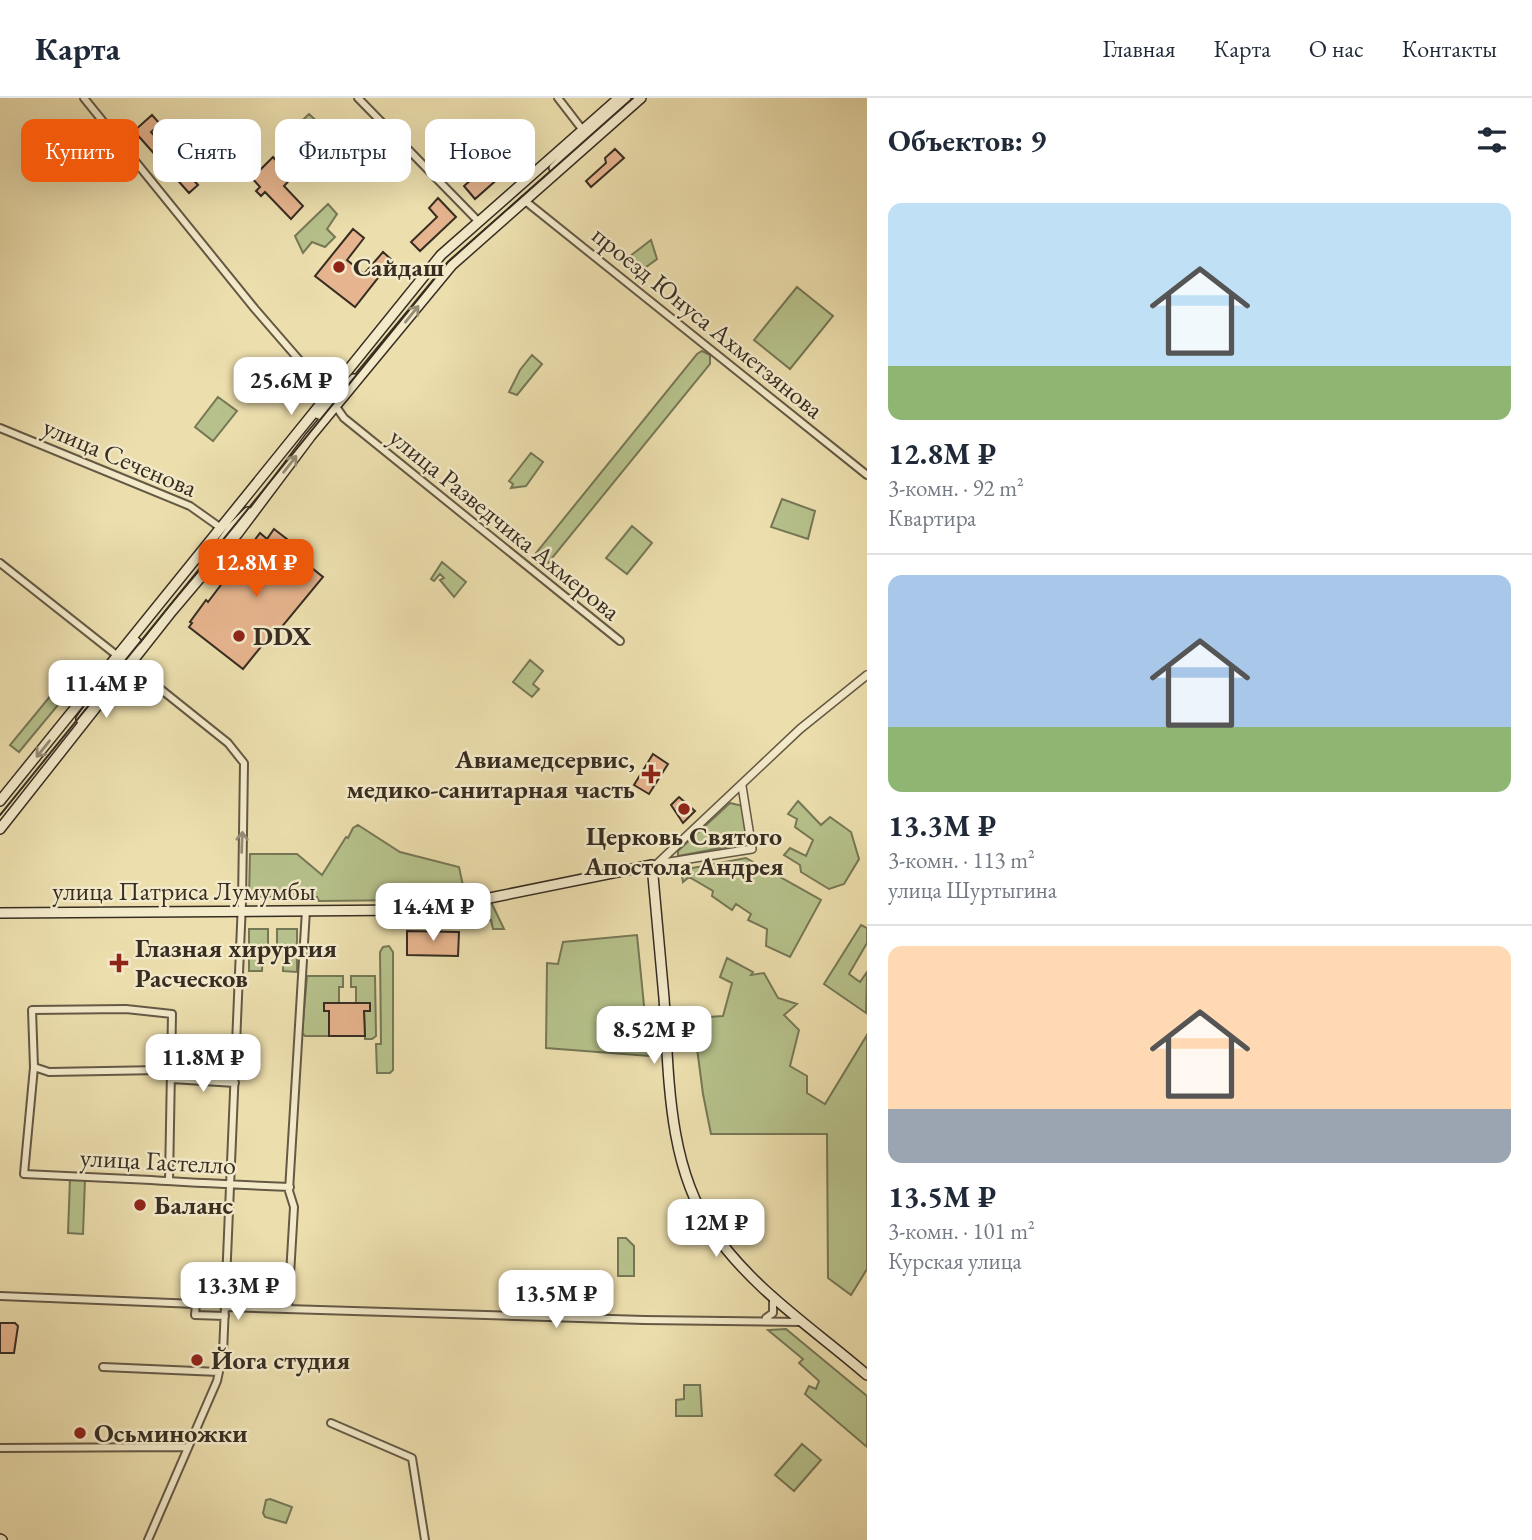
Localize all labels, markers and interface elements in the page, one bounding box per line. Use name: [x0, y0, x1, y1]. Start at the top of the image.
text: Карта: [35, 27, 120, 70]
text: Главная: [1102, 33, 1176, 64]
text: Карта: [1214, 33, 1271, 64]
text: О нас: [1309, 33, 1364, 64]
text: Контакты: [1402, 33, 1497, 64]
chip: Купить: [21, 119, 139, 182]
chip: Снять: [153, 119, 261, 182]
chip: Фильтры: [275, 119, 411, 182]
chip: Новое: [425, 119, 535, 182]
text: Объектов: 9: [888, 121, 1046, 160]
icon: filters: [1473, 121, 1511, 159]
street label: проезд Юнуса Ахметзянова: [585, 218, 831, 426]
icon: home: [1137, 248, 1263, 374]
place label: Сайдаш: [353, 250, 444, 284]
marker: Сайдаш: [331, 259, 347, 275]
one-way arrow: [404, 305, 420, 323]
pin: 25.6M ₽: [226, 358, 356, 417]
text: 25.6M ₽: [250, 365, 332, 395]
street label: улица Сеченова: [38, 409, 203, 505]
street label: улица Разведчика Ахмерова: [382, 420, 628, 628]
text: 12.8M ₽: [888, 434, 996, 473]
one-way arrow: [282, 455, 297, 473]
text: 3-комн. · 92 m²: [888, 473, 1024, 503]
text: Квартира: [888, 503, 976, 533]
pin: 12.8M ₽: [191, 540, 321, 599]
text: 12.8M ₽: [215, 547, 297, 577]
place label: DDX: [253, 619, 312, 653]
icon: home: [1137, 620, 1263, 746]
marker: DDX: [231, 628, 247, 644]
pin: 11.4M ₽: [41, 660, 171, 720]
text: 11.4M ₽: [65, 668, 147, 698]
one-way arrow: [35, 739, 50, 757]
place label: Авиамедсервис, медико-санитарная часть: [347, 742, 635, 806]
marker: Авиамедсервис, медико-санитарная часть: [641, 764, 661, 784]
marker: Церковь Святого Апостола Андрея: [676, 801, 692, 817]
text: 13.3M ₽: [888, 806, 996, 845]
place label: Церковь Святого Апостола Андрея: [583, 819, 784, 883]
one-way arrow: [236, 831, 249, 854]
text: 3-комн. · 113 m²: [888, 845, 1035, 875]
street label: улица Патриса Лумумбы: [52, 874, 316, 908]
text: улица Шуртыгина: [888, 875, 1057, 905]
pin: 14.4M ₽: [368, 884, 498, 943]
text: 14.4M ₽: [392, 891, 474, 921]
place label: Глазная хирургия Расческов: [135, 931, 337, 995]
marker: Глазная хирургия Расческов: [109, 953, 129, 973]
icon: home: [1137, 991, 1263, 1117]
pin: 8.52M ₽: [589, 1006, 719, 1066]
text: 8.52M ₽: [613, 1014, 695, 1044]
pin: 11.8M ₽: [138, 1034, 268, 1094]
text: 11.8M ₽: [162, 1042, 244, 1072]
street label: улица Гастелло: [79, 1140, 237, 1182]
text: 13.5M ₽: [888, 1177, 996, 1216]
place label: Баланс: [154, 1188, 234, 1222]
marker: Баланс: [132, 1197, 148, 1213]
pin: 12M ₽: [667, 1200, 765, 1259]
text: 12M ₽: [683, 1207, 749, 1237]
text: 3-комн. · 101 m²: [888, 1216, 1035, 1246]
text: Курская улица: [888, 1246, 1022, 1276]
pin: 13.3M ₽: [173, 1262, 303, 1322]
text: 13.3M ₽: [197, 1270, 279, 1300]
pin: 13.5M ₽: [491, 1270, 621, 1330]
text: 13.5M ₽: [515, 1278, 597, 1308]
place label: Йога студия: [211, 1343, 350, 1377]
marker: Йога студия: [189, 1352, 205, 1368]
place label: Осьминожки: [94, 1416, 248, 1450]
marker: Осьминожки: [72, 1425, 88, 1441]

